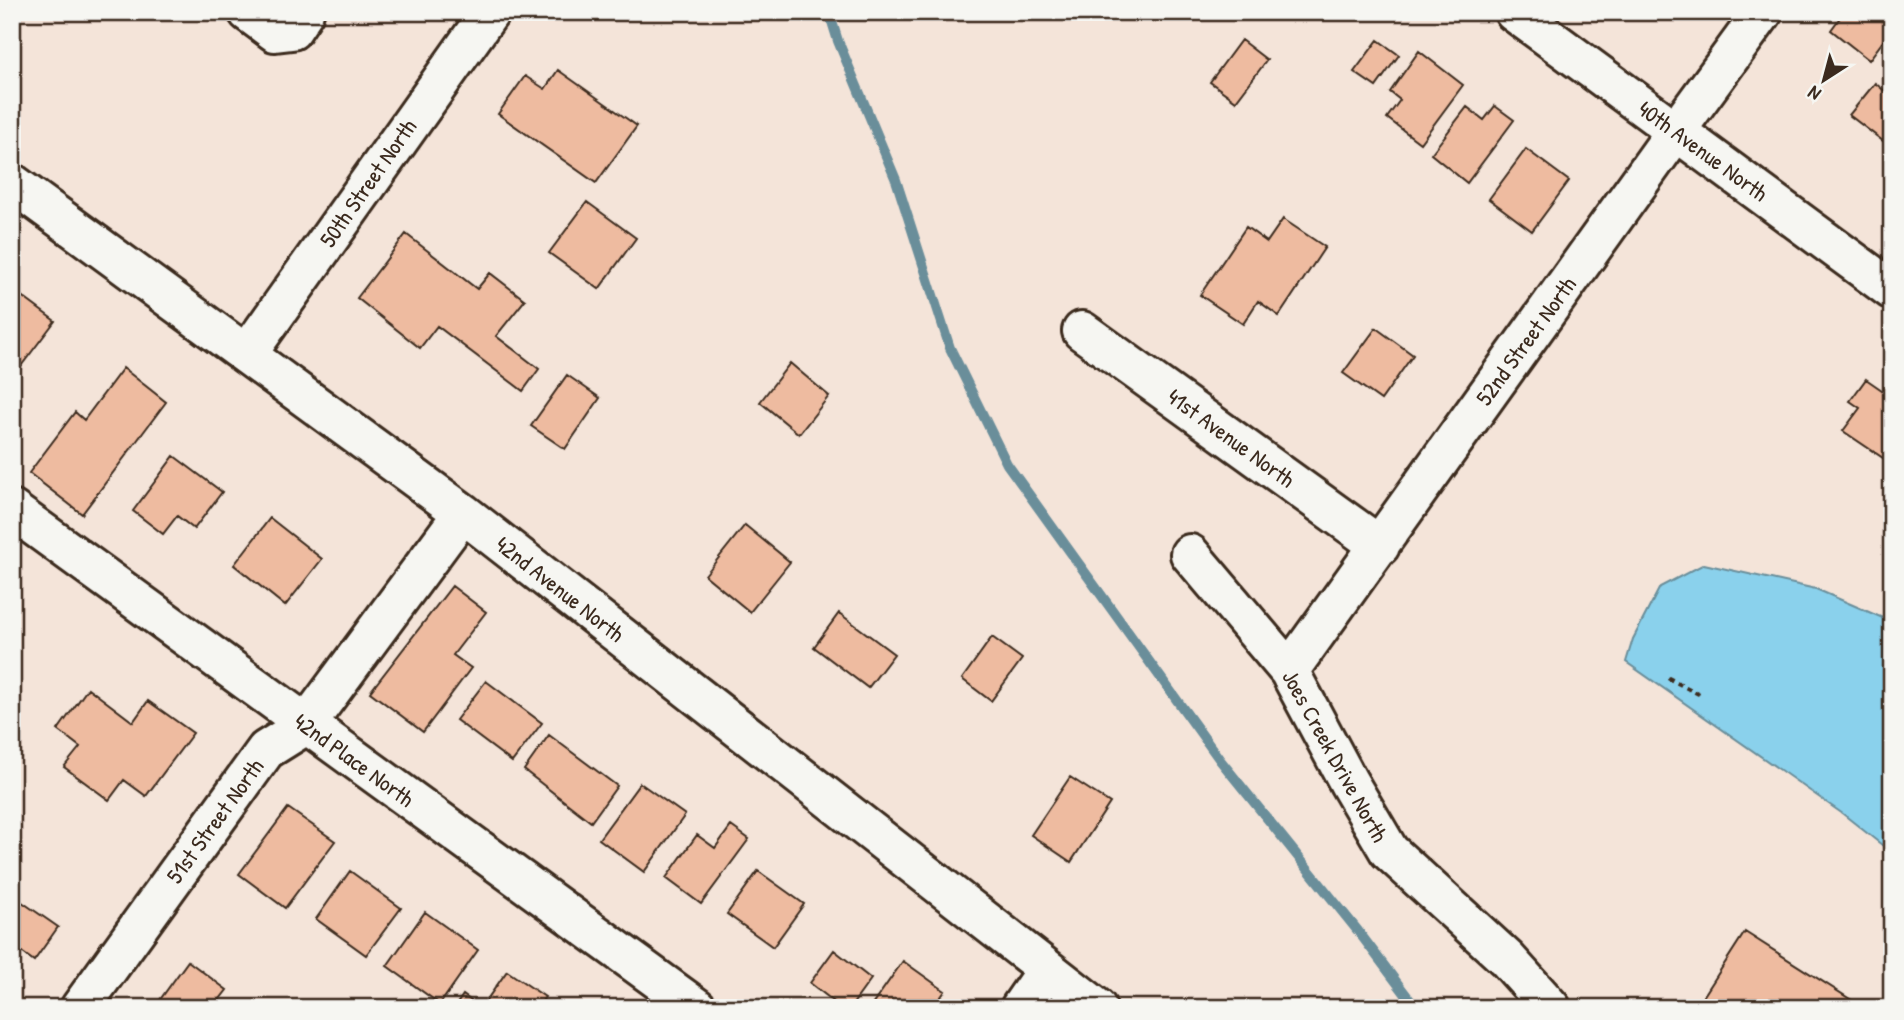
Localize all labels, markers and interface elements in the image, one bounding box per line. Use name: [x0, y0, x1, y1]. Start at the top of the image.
north arrow: [1788, 46, 1858, 116]
text: N: [1802, 80, 1826, 107]
street label: 40th Avenue North: [1632, 93, 1775, 208]
street label: 50th Street North: [312, 112, 423, 253]
street label: 52nd Street North: [1468, 270, 1583, 411]
street label: 41st Avenue North: [1161, 381, 1302, 495]
street label: 42nd Avenue North: [489, 528, 631, 649]
street label: Joes Creek Drive North: [1275, 664, 1396, 848]
street label: 42nd Place North: [288, 705, 421, 814]
street label: 51st Street North: [159, 752, 271, 889]

